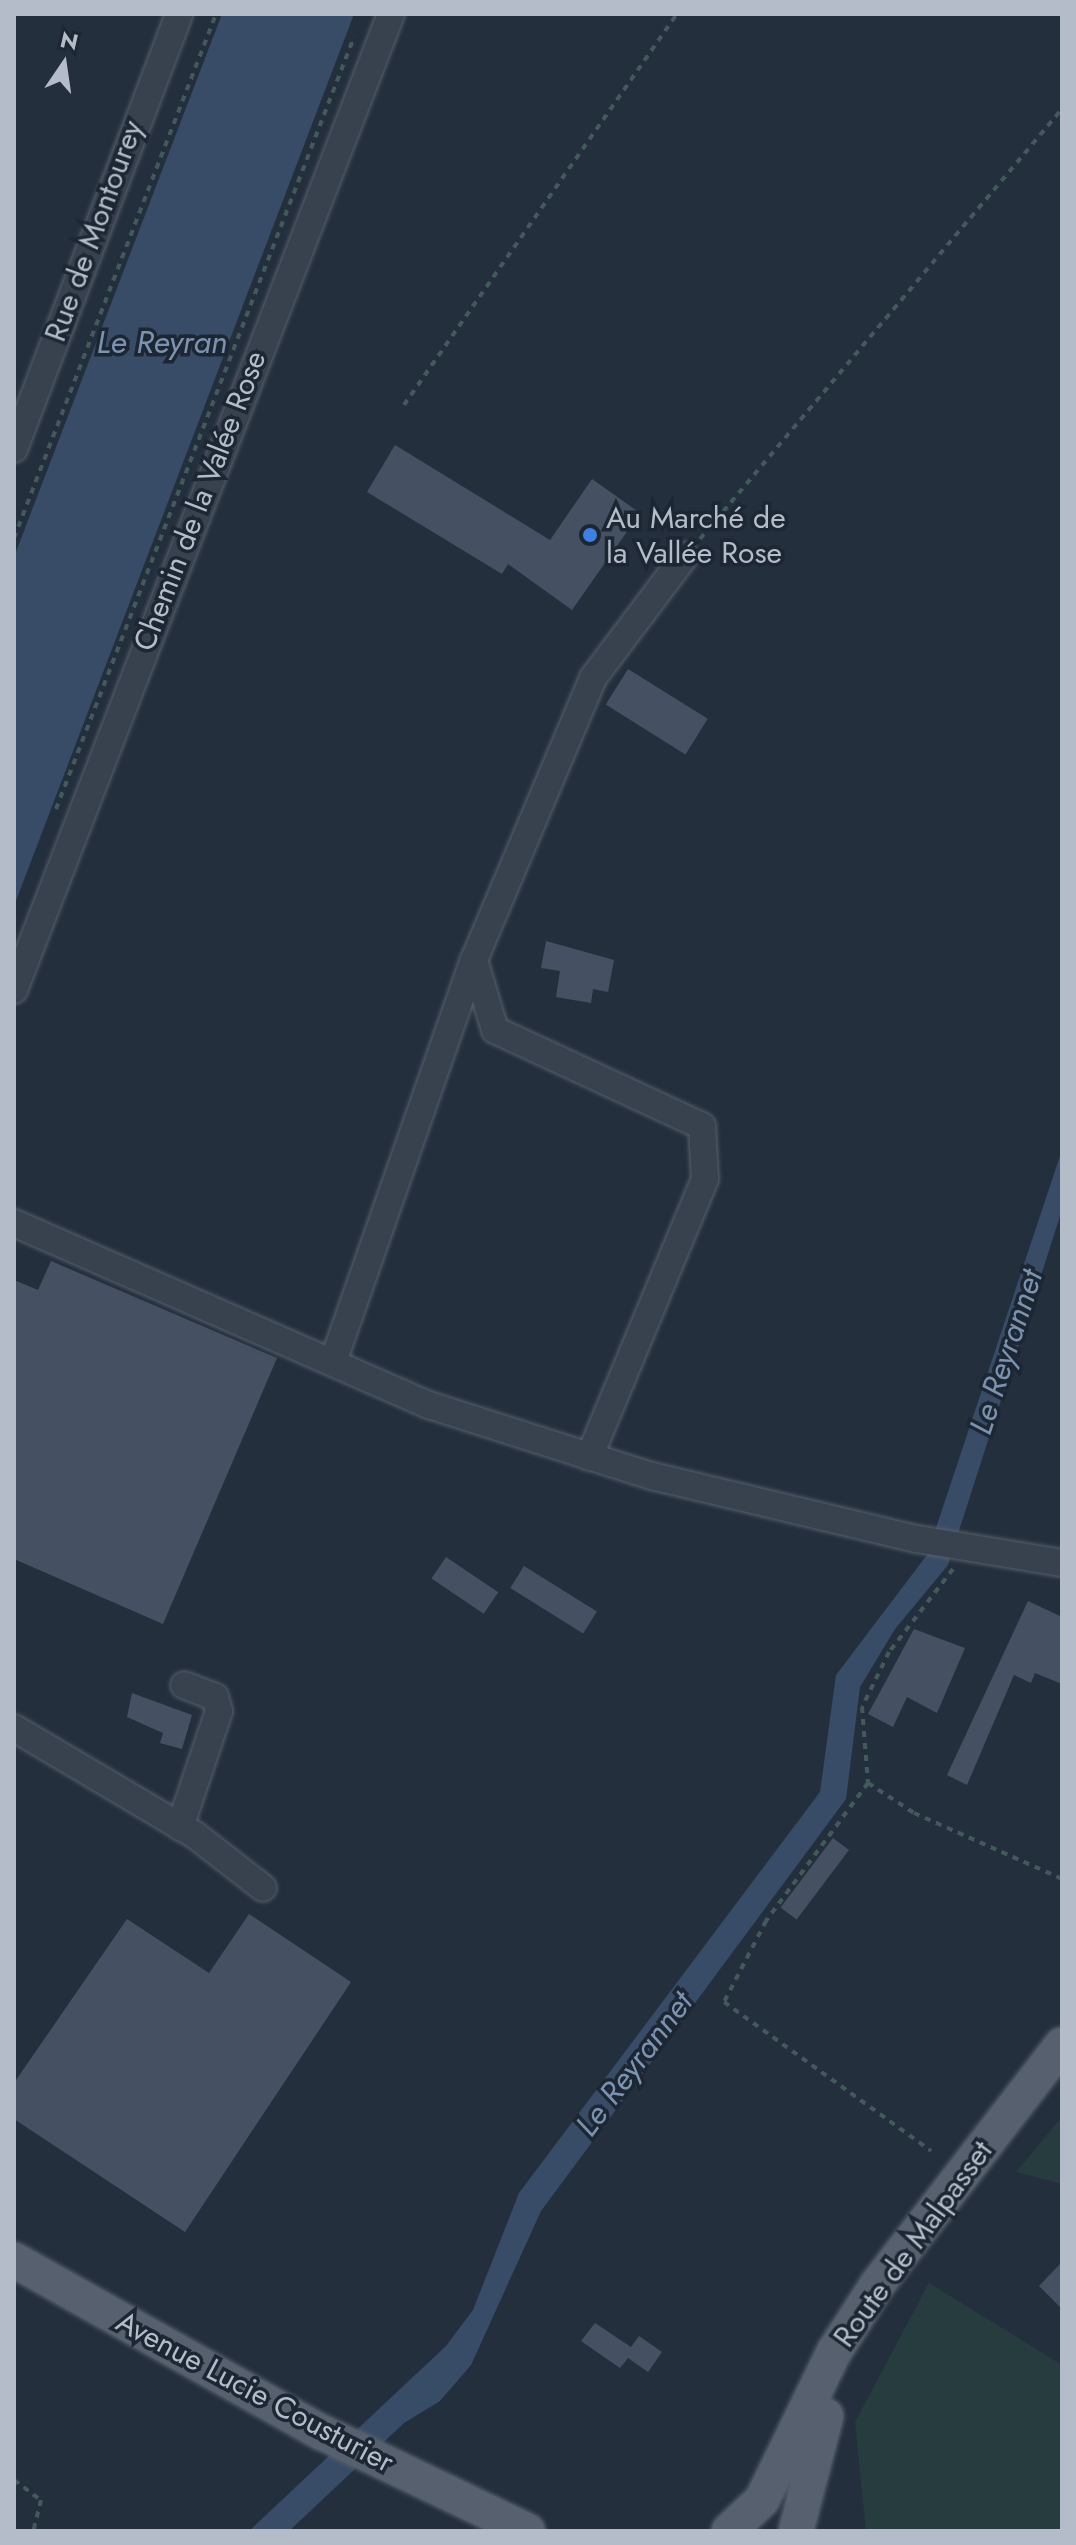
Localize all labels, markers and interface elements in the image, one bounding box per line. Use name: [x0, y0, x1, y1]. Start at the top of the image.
text: N: [57, 23, 82, 58]
north arrow: [24, 24, 104, 104]
street label: Rue de Montourey: [37, 116, 151, 346]
water label: Le Reyran: [97, 323, 227, 361]
street label: Chemin de la Valée Rose: [126, 346, 274, 656]
place label: Au Marché de la Vallée Rose: [606, 500, 786, 570]
marker: Au Marché de la Vallée Rose: [581, 526, 599, 544]
water label: Le Reyrannet: [961, 1265, 1051, 1439]
water label: Le Reyrannet: [567, 1984, 701, 2144]
street label: Route de Malpasset: [826, 2134, 1000, 2354]
street label: Avenue Lucie Cousturier: [110, 2304, 400, 2480]

